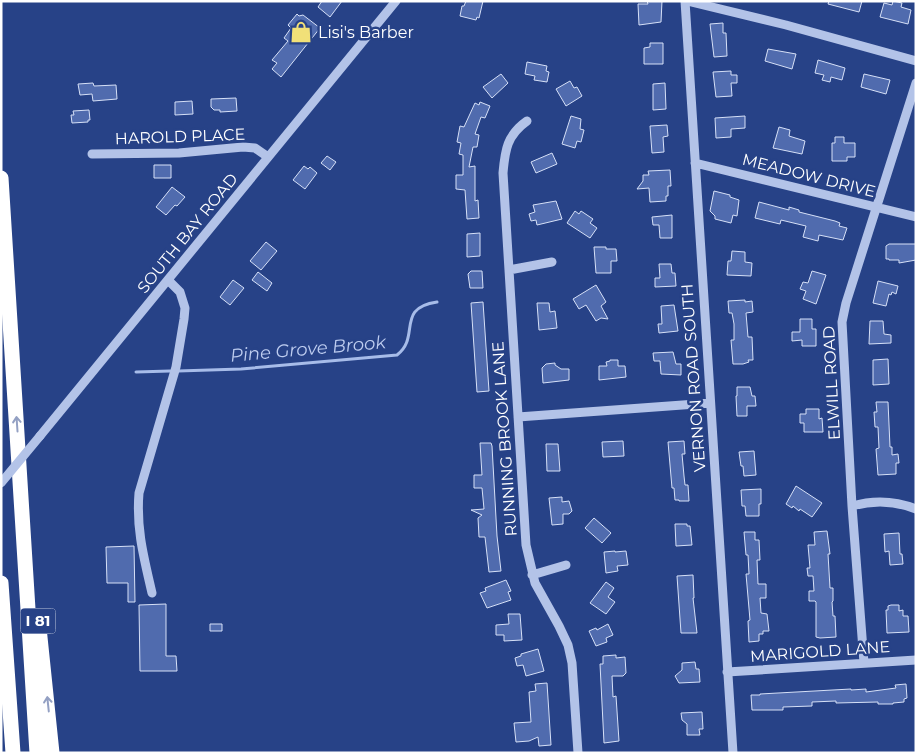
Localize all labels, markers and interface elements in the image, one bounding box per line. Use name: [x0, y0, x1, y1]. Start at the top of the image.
shop icon: Lisi's Barber: [288, 19, 314, 45]
place label: Lisi's Barber: [318, 23, 414, 42]
street label: HAROLD PLACE: [115, 125, 246, 148]
street label: MEADOW DRIVE: [740, 150, 878, 201]
street label: SOUTH BAY ROAD: [133, 170, 242, 297]
street label: VERNON ROAD SOUTH: [677, 283, 710, 473]
street label: ELWILL ROAD: [819, 325, 844, 441]
water label: Pine Grove Brook: [229, 331, 388, 367]
street label: RUNNING BROOK LANE: [488, 341, 521, 537]
one-way arrow: [13, 416, 22, 432]
road number: I 81: [20, 608, 56, 634]
street label: MARIGOLD LANE: [749, 637, 891, 666]
one-way arrow: [43, 697, 52, 713]

